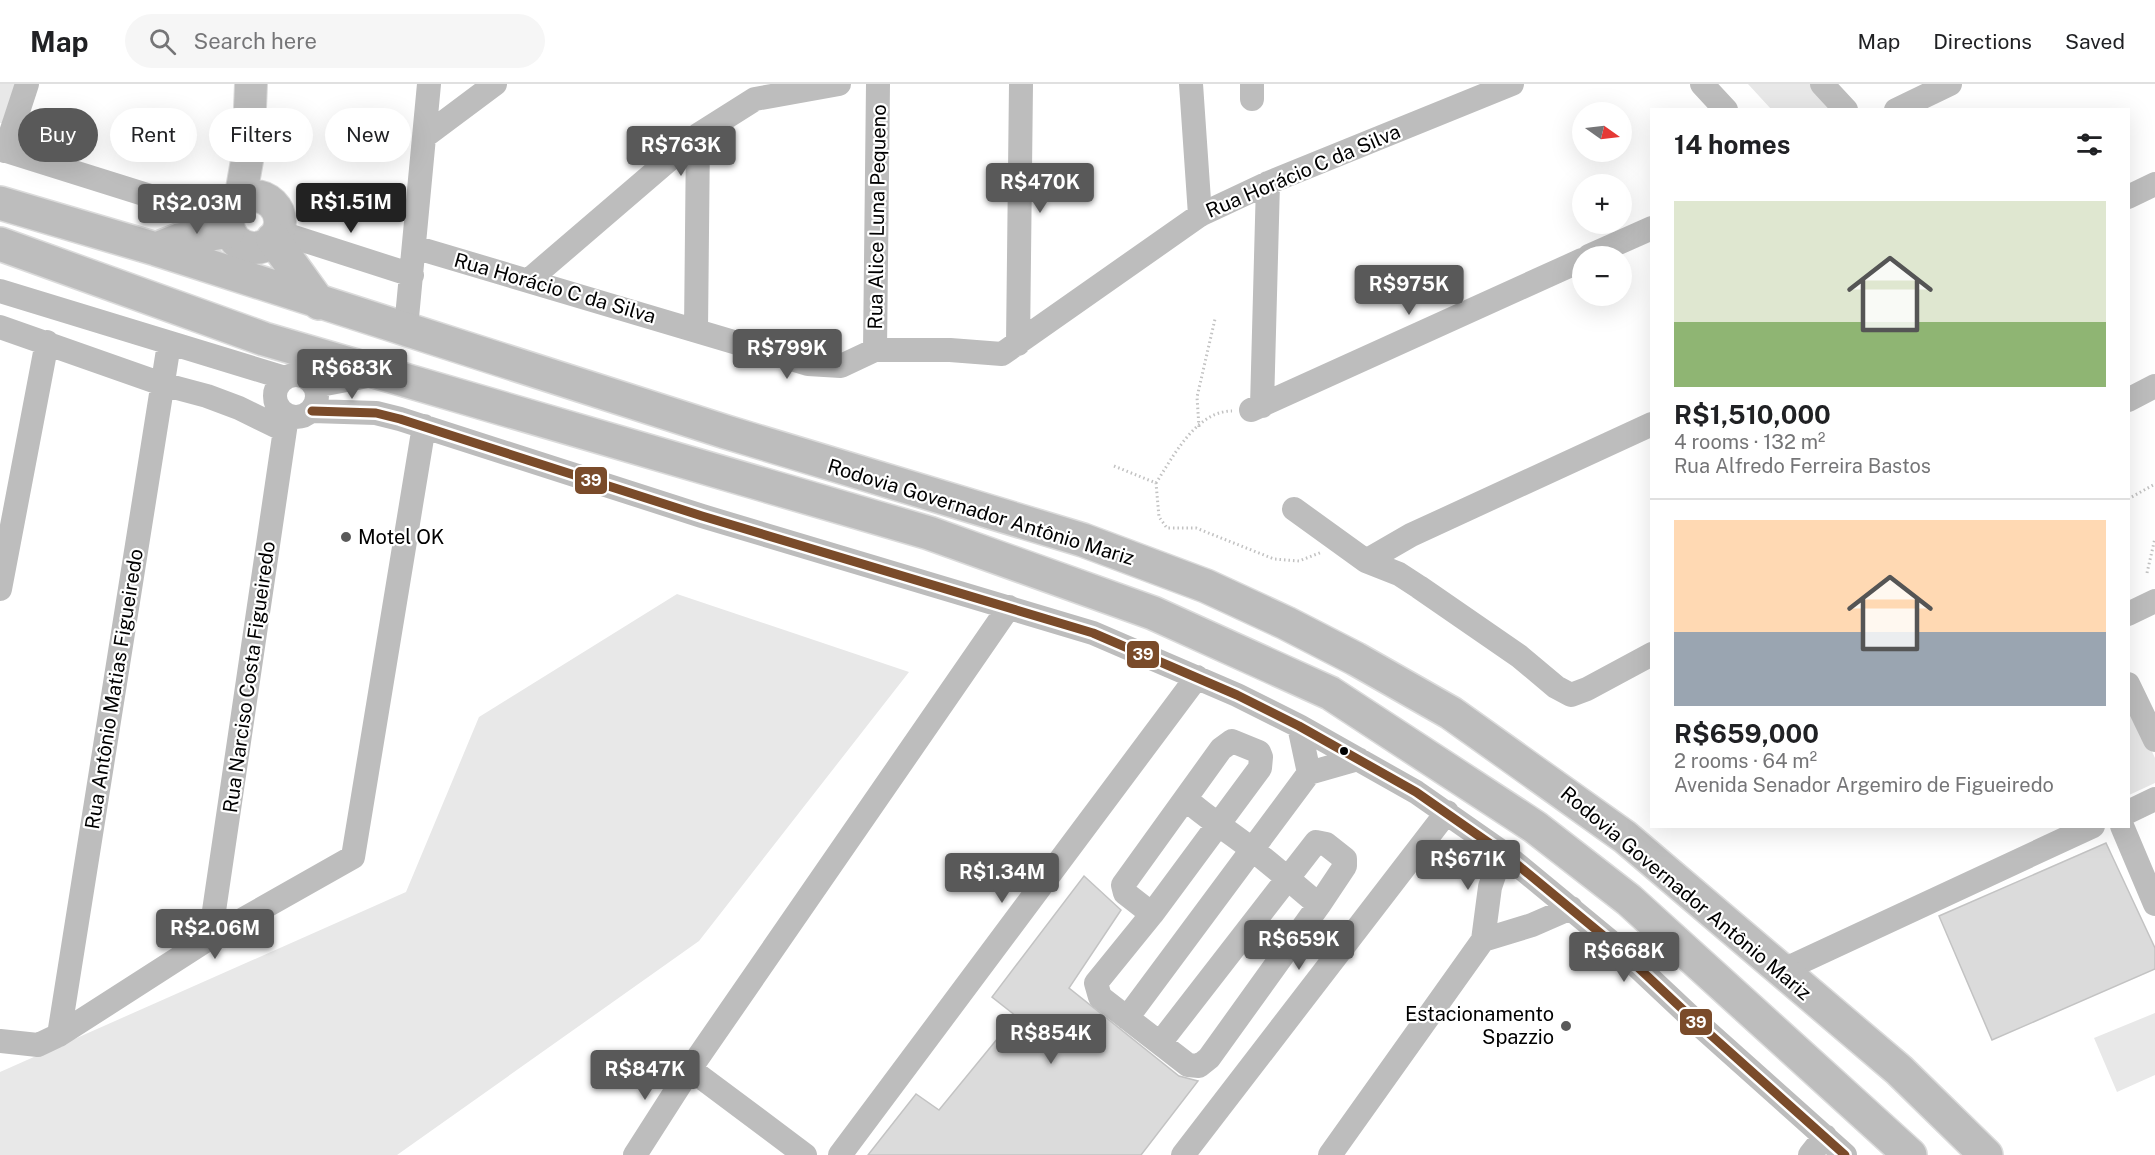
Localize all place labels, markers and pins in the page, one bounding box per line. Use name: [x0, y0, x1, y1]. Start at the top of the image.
pin: R$763K: [632, 126, 730, 177]
pin: R$470K: [991, 163, 1089, 214]
pin: R$1.51M: [296, 183, 406, 234]
pin: R$2.03M: [142, 184, 252, 235]
pin: R$975K: [1360, 265, 1458, 316]
pin: R$799K: [738, 329, 836, 380]
pin: R$683K: [303, 349, 401, 400]
place label: Motel OK: [358, 525, 445, 549]
marker: Motel OK: [339, 530, 353, 544]
unlabelled marker: [1338, 745, 1350, 757]
pin: R$671K: [1419, 840, 1517, 891]
pin: R$1.34M: [947, 853, 1057, 904]
pin: R$2.06M: [160, 909, 270, 960]
pin: R$659K: [1250, 920, 1348, 971]
pin: R$668K: [1575, 932, 1673, 983]
place label: Estacionamento Spazzio: [1405, 1002, 1554, 1049]
pin: R$854K: [1002, 1014, 1100, 1065]
marker: Estacionamento Spazzio: [1559, 1019, 1573, 1033]
pin: R$847K: [596, 1050, 694, 1101]

